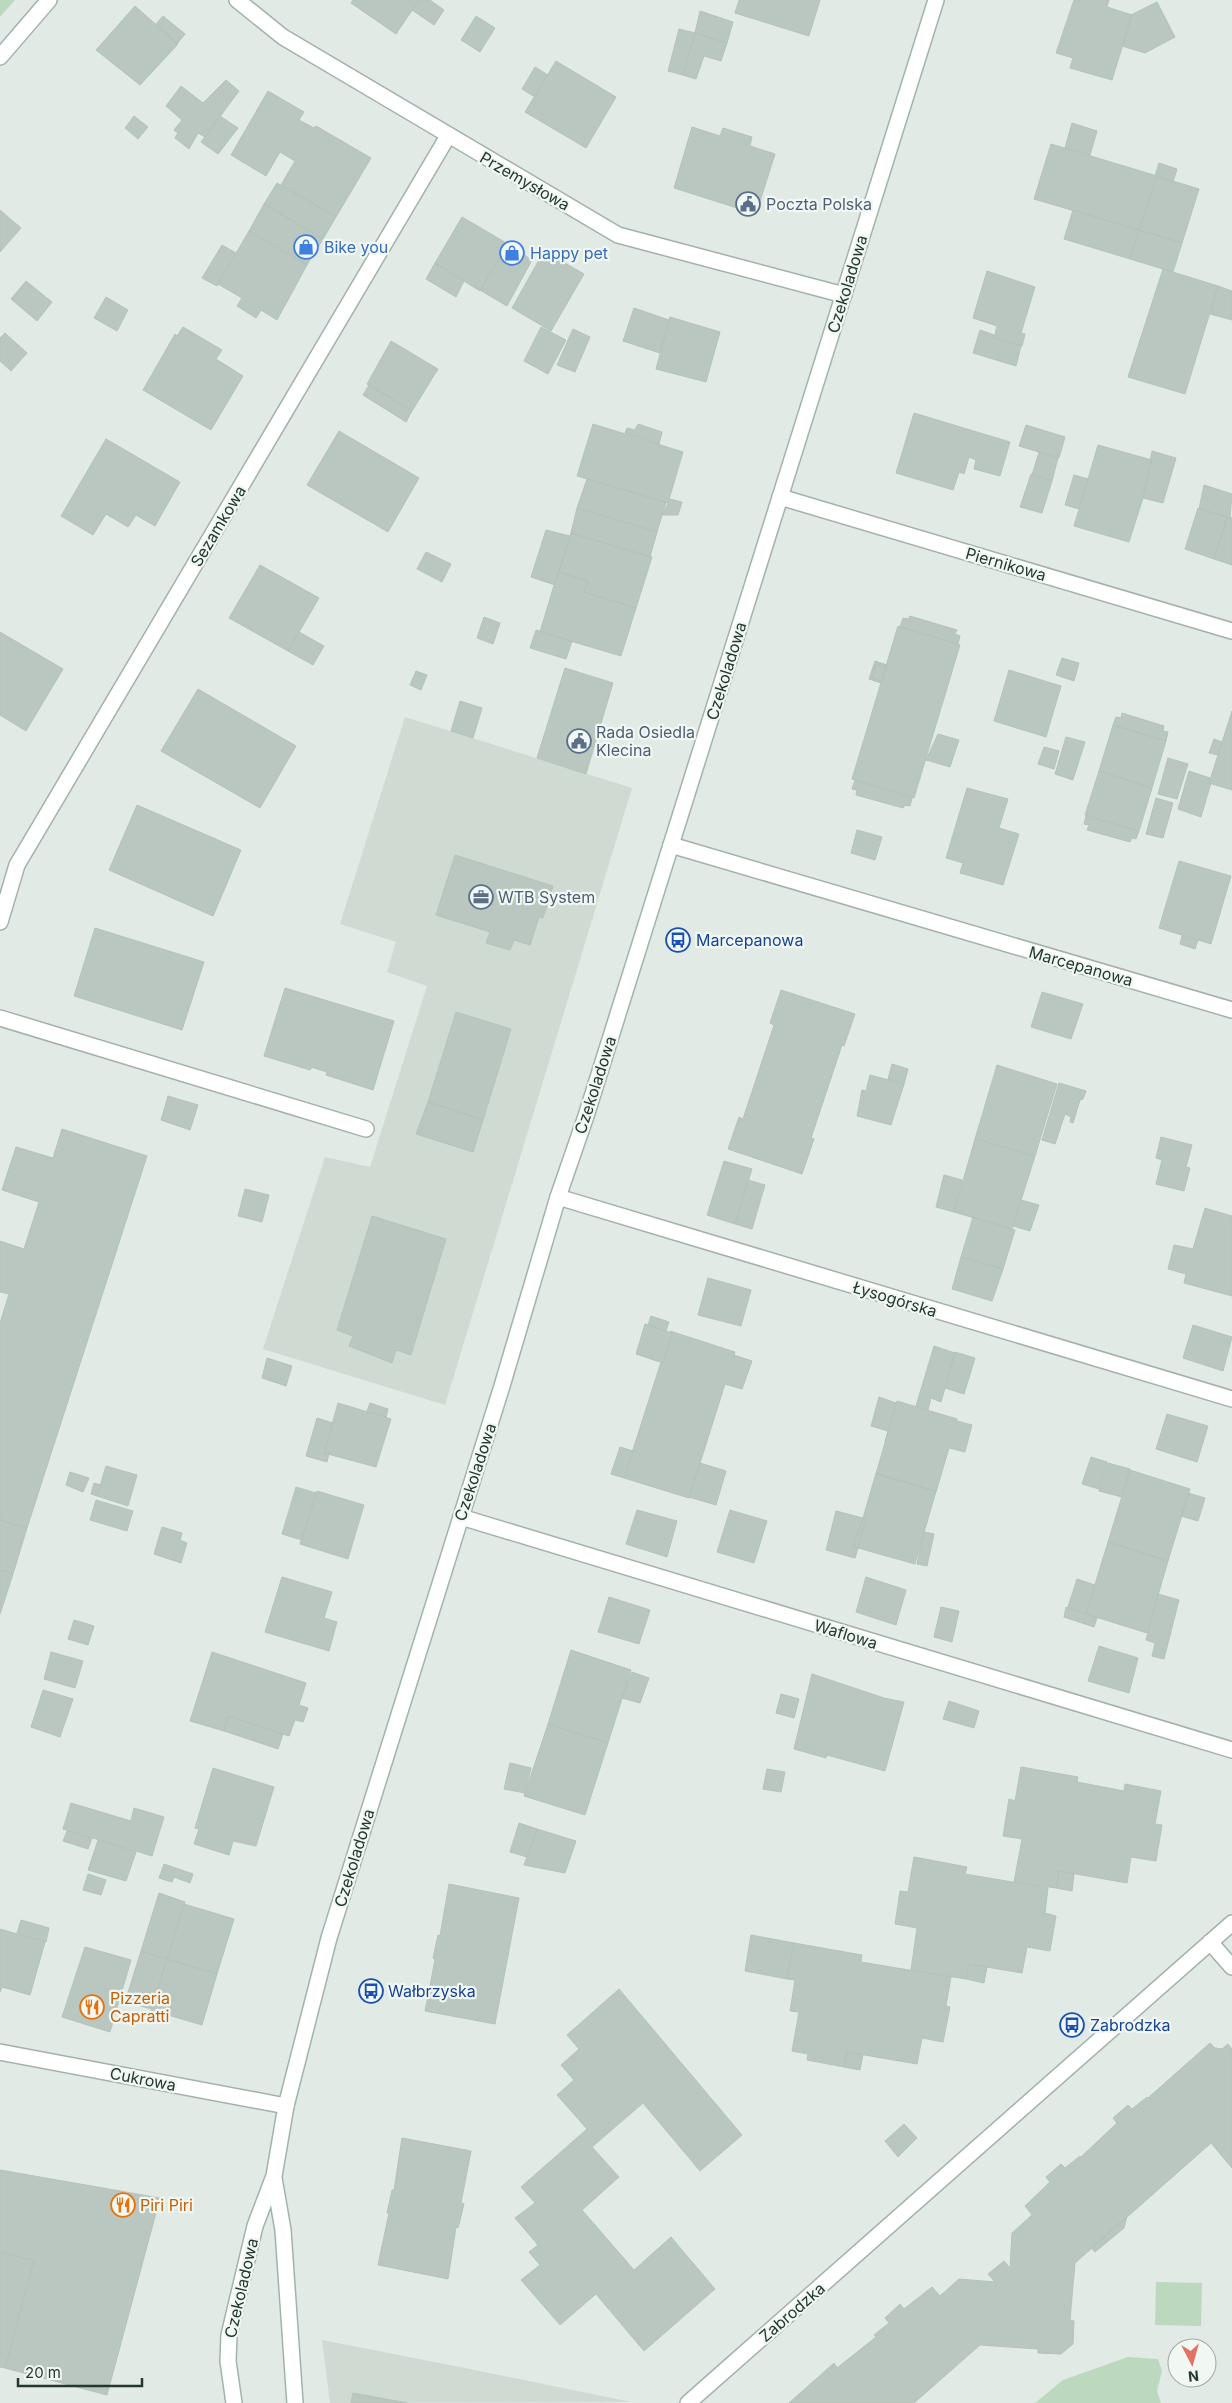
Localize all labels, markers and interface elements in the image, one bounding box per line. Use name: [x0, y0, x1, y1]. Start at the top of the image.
street label: Przemysłowa: [476, 147, 574, 215]
public building icon: Poczta Polska: [735, 191, 761, 217]
place label: Poczta Polska: [766, 194, 872, 214]
street label: Czekoladowa: [823, 232, 871, 336]
shop icon: Bike you: [293, 234, 319, 260]
place label: Bike you: [324, 237, 388, 257]
shop icon: Happy pet: [499, 240, 525, 266]
place label: Happy pet: [530, 243, 608, 263]
street label: Sezamkowa: [186, 482, 250, 570]
street label: Piernikowa: [963, 543, 1049, 585]
street label: Czekoladowa: [702, 619, 750, 723]
place label: Rada Osiedla Klecina: [596, 722, 695, 760]
public building icon: Rada Osiedla Klecina: [566, 728, 592, 754]
office icon: WTB System: [468, 884, 494, 910]
place label: WTB System: [498, 887, 595, 907]
bus stop icon: Marcepanowa: [665, 927, 691, 953]
place label: Marcepanowa: [696, 930, 803, 950]
street label: Marcepanowa: [1027, 942, 1135, 990]
street label: Czekoladowa: [570, 1034, 620, 1136]
street label: Łysogórska: [850, 1277, 940, 1321]
street label: Czekoladowa: [450, 1421, 500, 1523]
street label: Waflowa: [812, 1615, 880, 1653]
street label: Czekoladowa: [330, 1806, 378, 1910]
bus stop icon: Wałbrzyska: [358, 1978, 384, 2004]
place label: Wałbrzyska: [388, 1981, 476, 2001]
place label: Pizzeria Capratti: [110, 1988, 170, 2026]
restaurant icon: Pizzeria Capratti: [79, 1994, 105, 2020]
bus stop icon: Zabrodzka: [1059, 2012, 1085, 2038]
place label: Zabrodzka: [1090, 2015, 1171, 2035]
street label: Cukrowa: [108, 2063, 178, 2095]
restaurant icon: Piri Piri: [110, 2192, 136, 2218]
place label: Piri Piri: [140, 2195, 193, 2215]
street label: Czekoladowa: [220, 2236, 262, 2340]
street label: Zabrodzka: [755, 2278, 829, 2346]
north arrow: [1167, 2338, 1217, 2388]
scale bar: [18, 2356, 141, 2388]
text: 20 m: [25, 2363, 61, 2382]
text: N: [1187, 2367, 1200, 2385]

